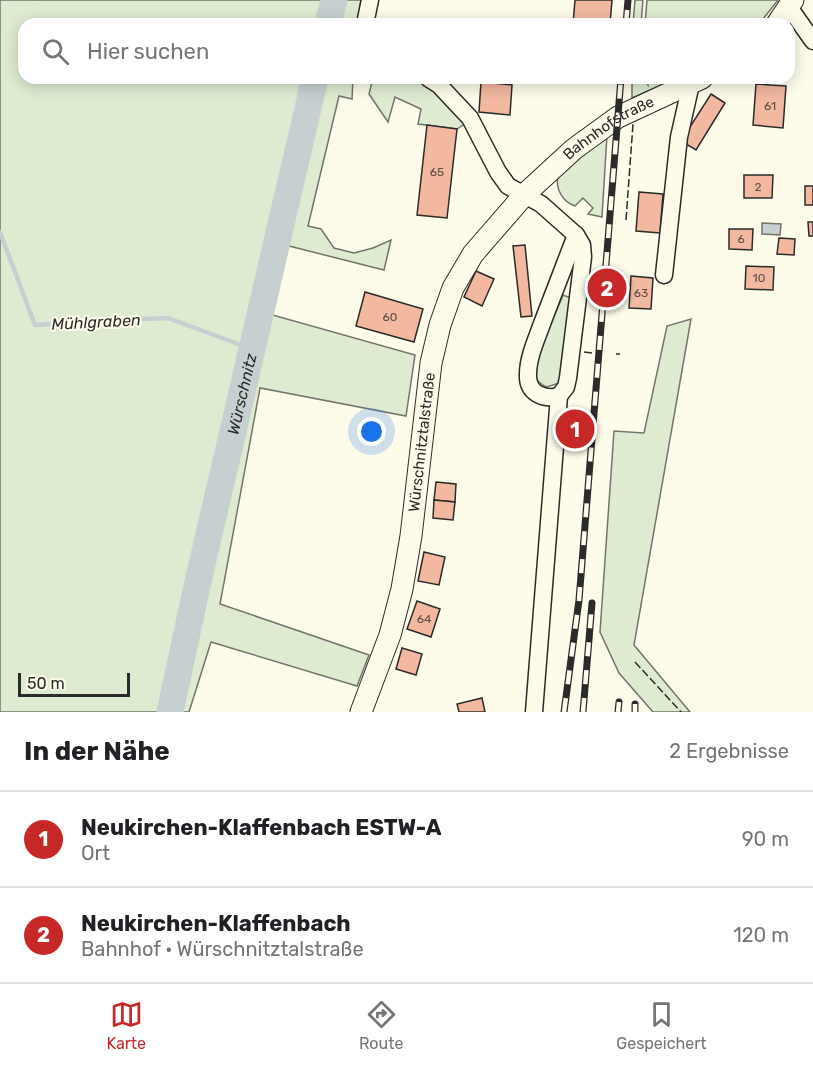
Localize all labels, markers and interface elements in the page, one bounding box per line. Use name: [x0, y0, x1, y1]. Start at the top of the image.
search box: [18, 18, 795, 84]
icon: search: [39, 35, 72, 68]
text: Hier suchen: [87, 38, 209, 65]
street label: Bahnhofstraße: [559, 93, 657, 164]
house number: 61: [764, 99, 776, 113]
house number: 65: [430, 165, 444, 179]
house number: 2: [754, 180, 762, 194]
house number: 6: [737, 232, 745, 246]
pin: 2: [588, 266, 626, 310]
house number: 10: [753, 271, 765, 285]
house number: 63: [634, 286, 648, 300]
water label: Mühlgraben: [51, 310, 141, 334]
house number: 60: [383, 310, 397, 324]
water label: Würschnitz: [223, 351, 260, 437]
street label: Würschnitztalstraße: [405, 371, 439, 513]
pin: 1: [556, 406, 594, 452]
your location: [357, 417, 386, 446]
house number: 64: [417, 612, 432, 626]
scale bar: [18, 670, 130, 698]
text: 50 m: [27, 674, 65, 693]
text: In der Nähe: [24, 736, 170, 767]
text: 2 Ergebnisse: [669, 739, 789, 763]
text: Neukirchen-Klaffenbach ESTW-A: [81, 814, 441, 841]
text: 1: [39, 827, 48, 851]
text: 90 m: [742, 827, 789, 851]
text: Ort: [81, 841, 110, 865]
text: Neukirchen-Klaffenbach: [81, 910, 351, 937]
text: 2: [37, 923, 50, 947]
text: 120 m: [733, 923, 789, 947]
text: Bahnhof · Würschnitztalstraße: [81, 937, 364, 961]
tab: Karte: [106, 998, 146, 1053]
tab: Route: [359, 998, 403, 1053]
tab: Gespeichert: [616, 998, 707, 1053]

